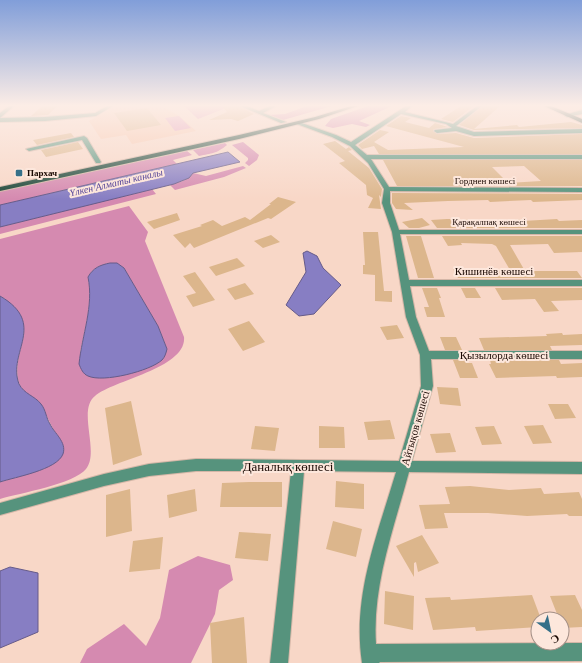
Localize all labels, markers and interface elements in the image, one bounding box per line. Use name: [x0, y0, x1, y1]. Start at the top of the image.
water label: Үлкен Алматы каналы: [69, 166, 164, 199]
marker: Пархач: [14, 168, 24, 178]
place label: Пархач: [27, 168, 57, 178]
street label: Горднен көшесі: [455, 176, 516, 186]
street label: Қарақалпақ көшесі: [452, 217, 526, 227]
street label: Кишинёв көшесі: [455, 265, 533, 277]
street label: Қызылорда көшесі: [460, 349, 548, 361]
street label: Айтықов көшесі: [399, 389, 431, 467]
street label: Даналық көшесі: [243, 459, 334, 474]
north arrow: [530, 611, 570, 651]
text: С: [549, 632, 562, 647]

